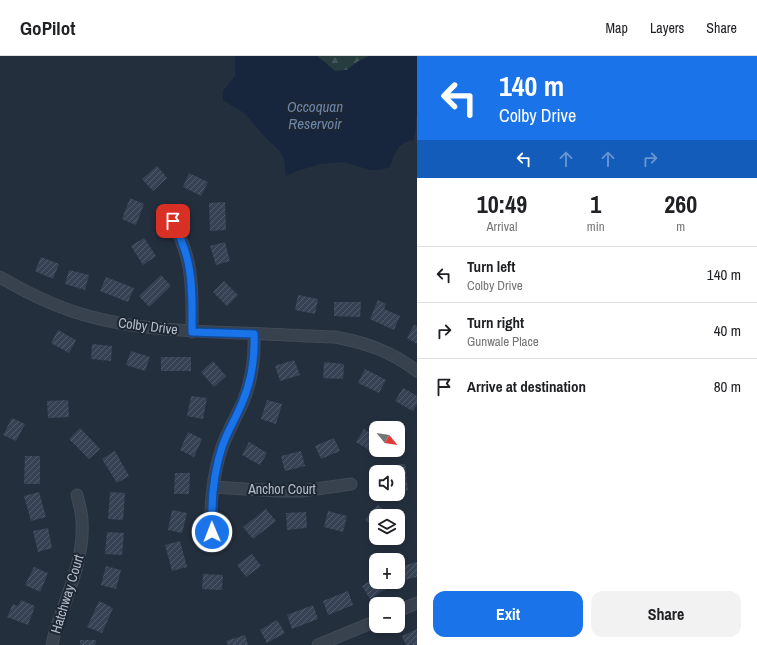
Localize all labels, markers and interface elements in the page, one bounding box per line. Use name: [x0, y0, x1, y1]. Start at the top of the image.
text: GoPilot: [20, 15, 75, 41]
text: Map: [606, 19, 628, 37]
text: Layers: [650, 19, 684, 37]
text: Share: [706, 19, 737, 37]
text: 140 m: [499, 67, 564, 105]
icon: left: [433, 72, 485, 124]
water label: Occoquan Reservoir: [287, 96, 343, 134]
text: Colby Drive: [499, 103, 576, 128]
icon: left: [513, 148, 535, 170]
icon: ahead: [555, 148, 577, 170]
icon: ahead: [597, 148, 619, 170]
icon: right: [639, 148, 661, 170]
text: 10:49: [477, 188, 527, 220]
text: 1: [590, 188, 601, 220]
text: 260: [664, 188, 697, 220]
pin: [156, 204, 190, 238]
icon: arrive: [162, 210, 184, 232]
text: Arrival: [487, 218, 517, 235]
text: min: [587, 218, 605, 235]
text: m: [676, 218, 685, 235]
text: Turn left: [467, 256, 515, 277]
icon: left: [433, 264, 455, 286]
text: 140 m: [707, 264, 741, 285]
text: Colby Drive: [467, 277, 523, 294]
text: Turn right: [467, 312, 524, 333]
street label: Colby Drive: [117, 313, 179, 339]
icon: right: [433, 320, 455, 342]
text: 40 m: [714, 320, 741, 341]
text: Gunwale Place: [467, 333, 539, 350]
icon: arrive: [433, 376, 455, 398]
text: Arrive at destination: [467, 376, 586, 397]
text: 80 m: [714, 376, 741, 397]
north arrow: [369, 421, 405, 457]
map controls: [369, 421, 405, 633]
button: sound: [369, 465, 405, 501]
street label: Anchor Court: [247, 480, 316, 498]
button: layers: [369, 509, 405, 545]
position arrow: [191, 511, 233, 553]
street label: Hatchway Court: [46, 552, 88, 636]
button: +: [369, 553, 405, 589]
button: Exit: [433, 591, 583, 637]
button: Share: [591, 591, 741, 637]
button: −: [369, 597, 405, 633]

